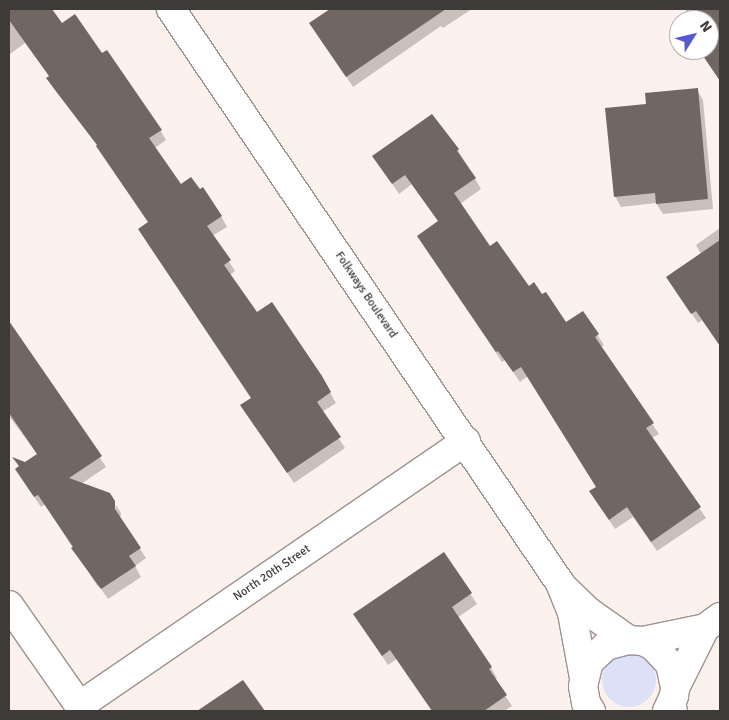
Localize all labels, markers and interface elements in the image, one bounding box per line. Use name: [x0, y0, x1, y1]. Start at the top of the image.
north arrow: [669, 10, 719, 60]
text: N: [696, 18, 715, 35]
street label: Folkways Boulevard: [332, 249, 400, 341]
street label: North 20th Street: [231, 542, 313, 604]

